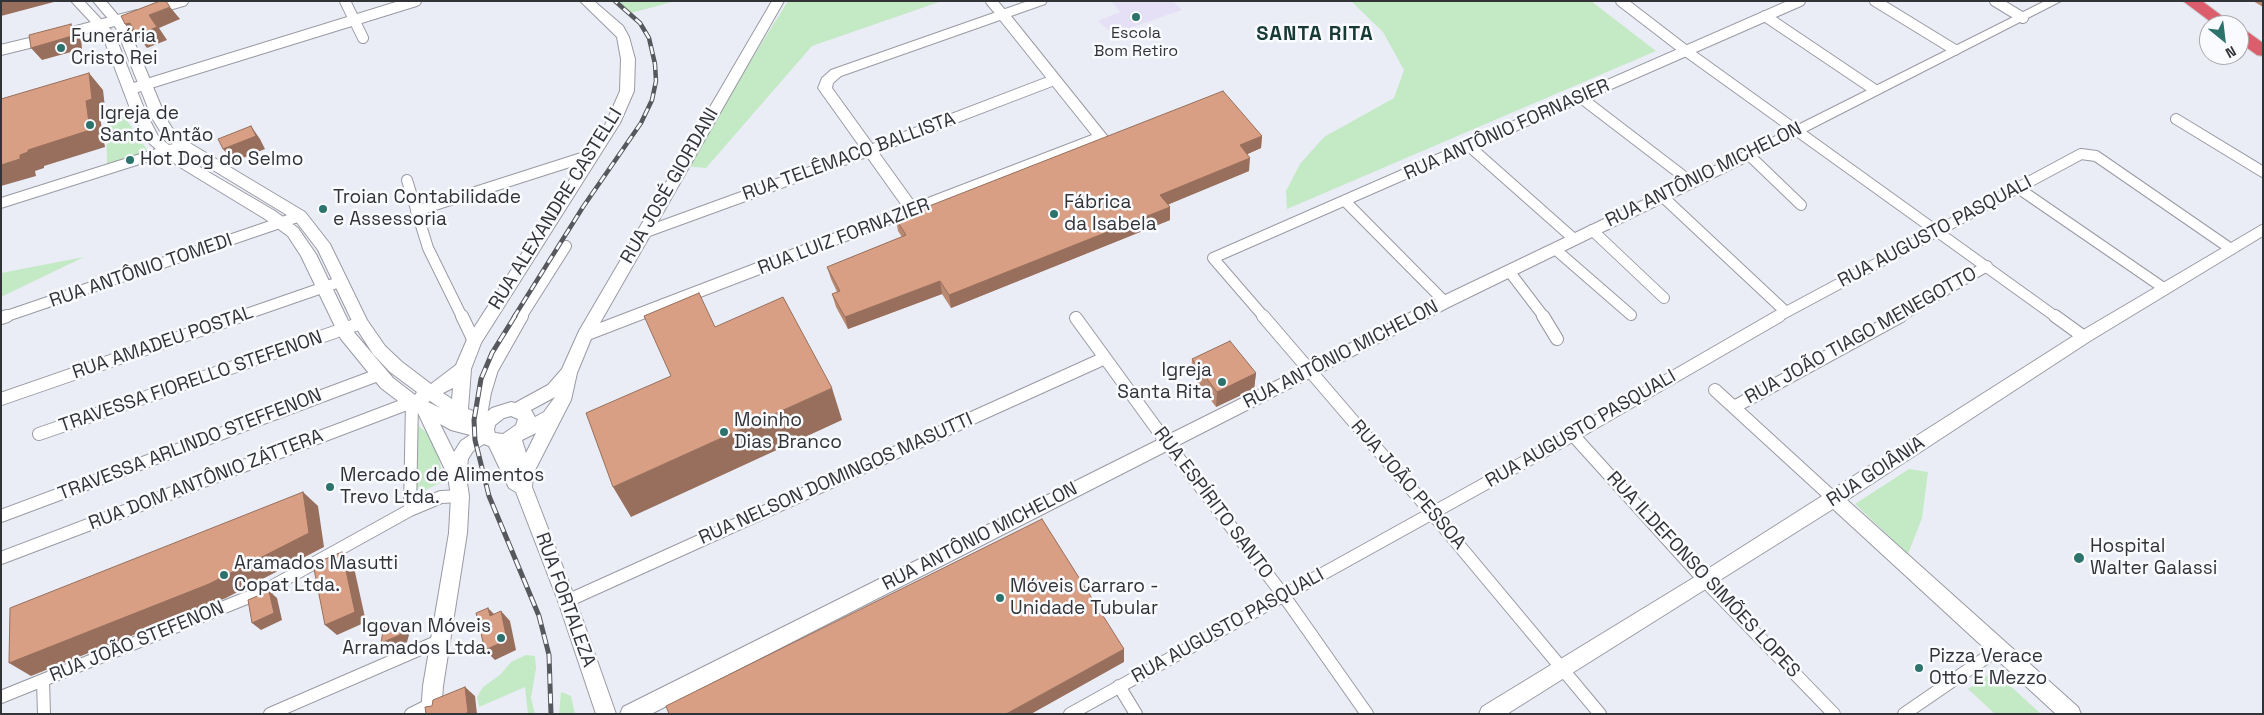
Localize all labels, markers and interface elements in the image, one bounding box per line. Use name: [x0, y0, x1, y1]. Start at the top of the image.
marker: Escola Bom Retiro: [1130, 11, 1142, 23]
north arrow: [2199, 15, 2249, 65]
district label: SANTA RITA: [1255, 23, 1375, 47]
place label: Escola Bom Retiro: [1094, 24, 1178, 62]
place label: Funerária Cristo Rei: [71, 26, 158, 70]
marker: Funerária Cristo Rei: [55, 42, 67, 54]
text: N: [2222, 42, 2239, 62]
street label: RUA ANTÔNIO FORNASIER: [1401, 74, 1613, 186]
place label: Igreja de Santo Antão: [100, 103, 213, 147]
street label: RUA ALEXANDRE CASTELLI: [484, 104, 628, 314]
street label: RUA JOSÉ GIORDANI: [616, 104, 724, 268]
street label: RUA TELÊMACO BALLISTA: [739, 108, 959, 206]
street label: RUA ANTÔNIO MICHELON: [1602, 117, 1806, 233]
marker: Igreja de Santo Antão: [84, 119, 96, 131]
place label: Hot Dog do Selmo: [140, 149, 303, 171]
marker: Hot Dog do Selmo: [124, 154, 136, 166]
street label: RUA AUGUSTO PASQUALI: [1834, 171, 2036, 293]
place label: Troian Contabilidade e Assessoria: [333, 187, 521, 231]
place label: Fábrica da Isabela: [1064, 192, 1157, 236]
street label: RUA LUIZ FORNAZIER: [755, 194, 933, 280]
marker: Troian Contabilidade e Assessoria: [317, 203, 329, 215]
marker: Fábrica da Isabela: [1048, 208, 1060, 220]
street label: RUA ANTÔNIO TOMEDI: [47, 229, 235, 313]
street label: RUA JOÃO TIAGO MENEGOTTO: [1741, 263, 1981, 409]
street label: RUA ANTÔNIO MICHELON: [1240, 296, 1442, 414]
street label: RUA AMADEU POSTAL: [70, 301, 256, 385]
street label: TRAVESSA FIORELLO STEFENON: [56, 326, 326, 438]
place label: Igreja Santa Rita: [1117, 360, 1212, 404]
street label: RUA AUGUSTO PASQUALI: [1482, 365, 1680, 493]
marker: Igreja Santa Rita: [1216, 376, 1228, 388]
street label: TRAVESSA ARLINDO STEFFENON: [55, 384, 325, 506]
street label: RUA NELSON DOMINGOS MASUTTI: [696, 408, 976, 550]
place label: Moinho Dias Branco: [734, 410, 842, 454]
street label: RUA JOÃO PESSOA: [1346, 416, 1470, 554]
street label: RUA ESPÍRITO SANTO: [1149, 423, 1277, 583]
street label: RUA DOM ANTÔNIO ZÁTTERA: [86, 425, 326, 535]
marker: Moinho Dias Branco: [718, 426, 730, 438]
street label: RUA GOIÂNIA: [1823, 432, 1929, 512]
place label: Mercado de Alimentos Trevo Ltda.: [340, 465, 544, 509]
street label: RUA ILDEFONSO SIMÕES LOPES: [1601, 467, 1805, 683]
street label: RUA ANTÔNIO MICHELON: [879, 478, 1081, 596]
marker: Mercado de Alimentos Trevo Ltda.: [324, 481, 336, 493]
street label: RUA FORTALEZA: [530, 530, 600, 670]
place label: Hospital Walter Galassi: [2090, 536, 2217, 580]
marker: Hospital Walter Galassi: [2072, 551, 2086, 565]
place label: Aramados Masutti Copat Ltda.: [234, 553, 398, 597]
street label: RUA AUGUSTO PASQUALI: [1128, 564, 1328, 688]
marker: Aramados Masutti Copat Ltda.: [218, 569, 230, 581]
place label: Móveis Carraro - Unidade Tubular: [1010, 576, 1159, 620]
marker: Móveis Carraro - Unidade Tubular: [994, 592, 1006, 604]
street label: RUA JOÃO STEFENON: [46, 597, 228, 687]
place label: Igovan Móveis Arramados Ltda.: [342, 616, 491, 660]
marker: Igovan Móveis Arramados Ltda.: [495, 632, 507, 644]
place label: Pizza Verace Otto E Mezzo: [1929, 646, 2047, 690]
marker: Pizza Verace Otto E Mezzo: [1913, 662, 1925, 674]

